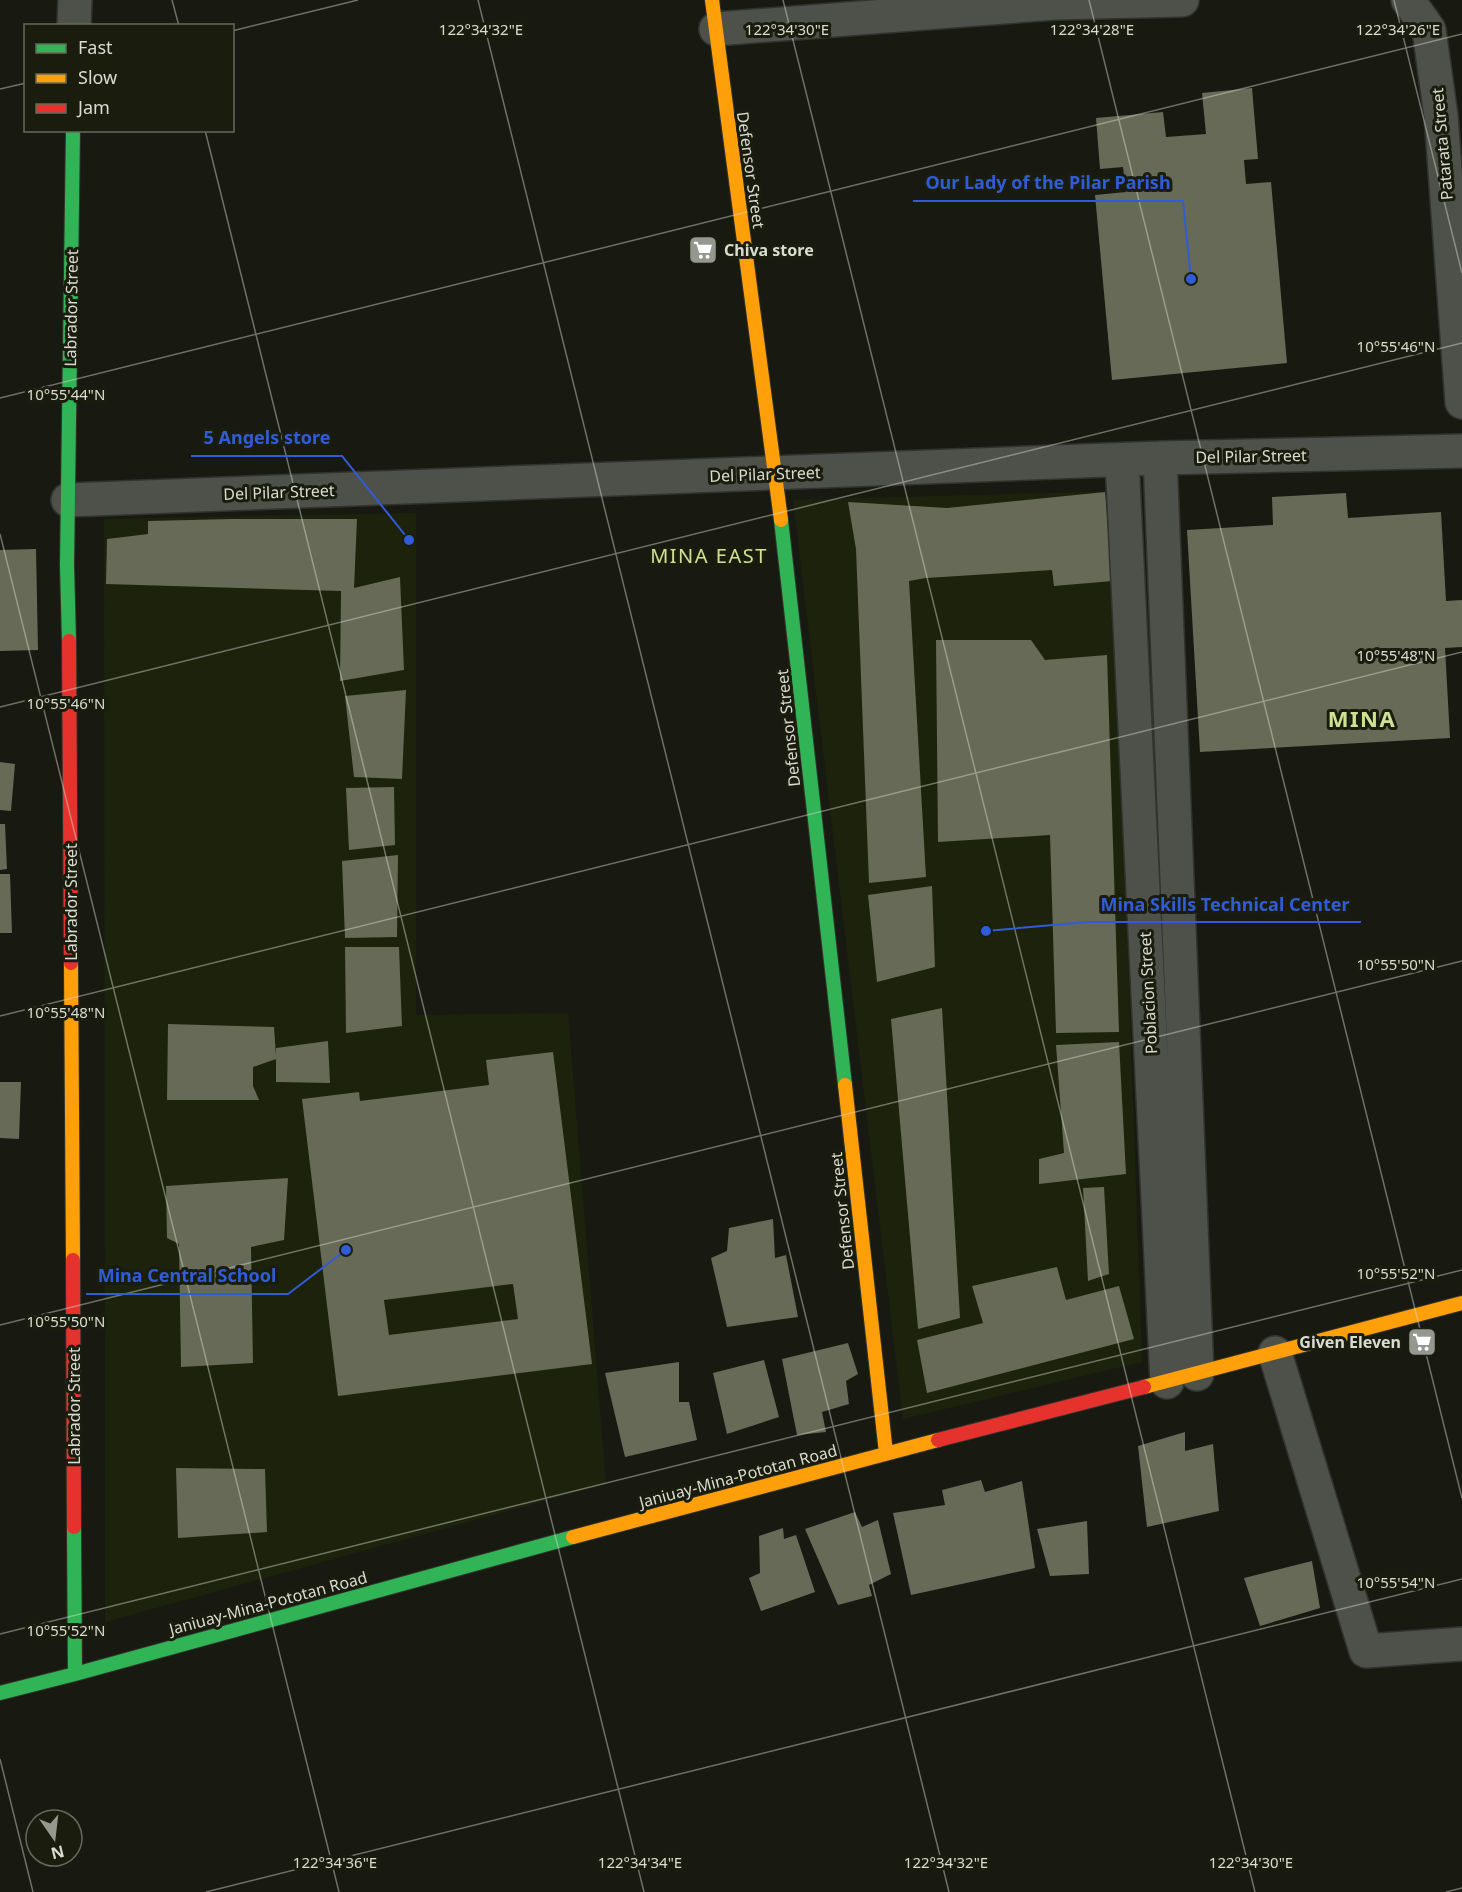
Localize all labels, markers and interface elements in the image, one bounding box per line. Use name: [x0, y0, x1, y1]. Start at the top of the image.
text: 122°34'32"E: [439, 19, 523, 39]
text: 122°34'30"E: [745, 19, 829, 39]
text: 122°34'28"E: [1050, 19, 1134, 39]
text: 122°34'26"E: [1356, 19, 1440, 39]
legend: [24, 24, 234, 132]
text: Fast: [78, 35, 113, 59]
text: Slow: [78, 65, 117, 89]
street label: Patarata Street: [1426, 87, 1458, 201]
text: Jam: [76, 95, 110, 119]
street label: Defensor Street: [732, 110, 770, 230]
callout: Our Lady of the Pilar Parish: [913, 165, 1183, 201]
text: Our Lady of the Pilar Parish: [925, 170, 1171, 194]
supermarket icon: Chiva store: [687, 234, 719, 266]
place label: Chiva store: [724, 239, 814, 261]
street label: Labrador Street: [59, 249, 83, 367]
text: 10°55'46"N: [1357, 336, 1435, 356]
text: 10°55'44"N: [27, 384, 105, 404]
callout: 5 Angels store: [191, 420, 342, 456]
text: 5 Angels store: [204, 425, 330, 449]
street label: Del Pilar Street: [1195, 444, 1307, 468]
street label: Del Pilar Street: [709, 461, 821, 487]
street label: Del Pilar Street: [223, 479, 335, 505]
district label: MINA EAST: [650, 542, 768, 569]
text: 10°55'48"N: [1357, 645, 1435, 665]
street label: Defensor Street: [771, 668, 805, 788]
text: 10°55'46"N: [27, 693, 105, 713]
district label: MINA: [1328, 703, 1396, 733]
street label: Labrador Street: [60, 843, 82, 961]
callout: Mina Skills Technical Center: [1088, 886, 1361, 922]
text: Mina Skills Technical Center: [1100, 892, 1350, 916]
street label: Poblacion Street: [1134, 931, 1162, 1055]
text: 10°55'50"N: [1357, 954, 1435, 974]
text: 10°55'48"N: [27, 1002, 105, 1022]
street label: Defensor Street: [825, 1151, 859, 1271]
callout: Mina Central School: [86, 1258, 288, 1294]
text: Mina Central School: [98, 1263, 276, 1287]
text: 10°55'52"N: [1357, 1263, 1435, 1283]
text: 10°55'50"N: [27, 1311, 105, 1331]
supermarket icon: Given Eleven: [1406, 1326, 1438, 1358]
place label: Given Eleven: [1299, 1331, 1401, 1353]
street label: Labrador Street: [63, 1347, 85, 1465]
street label: Janiuay-Mina-Pototan Road: [635, 1439, 839, 1514]
street label: Janiuay-Mina-Pototan Road: [165, 1566, 369, 1641]
text: 10°55'54"N: [1357, 1572, 1435, 1592]
text: 10°55'52"N: [27, 1620, 105, 1640]
north arrow: [24, 1808, 84, 1868]
text: N: [49, 1840, 67, 1865]
text: 122°34'36"E: [293, 1852, 377, 1872]
text: 122°34'34"E: [598, 1852, 682, 1872]
text: 122°34'32"E: [904, 1852, 988, 1872]
text: 122°34'30"E: [1209, 1852, 1293, 1872]

